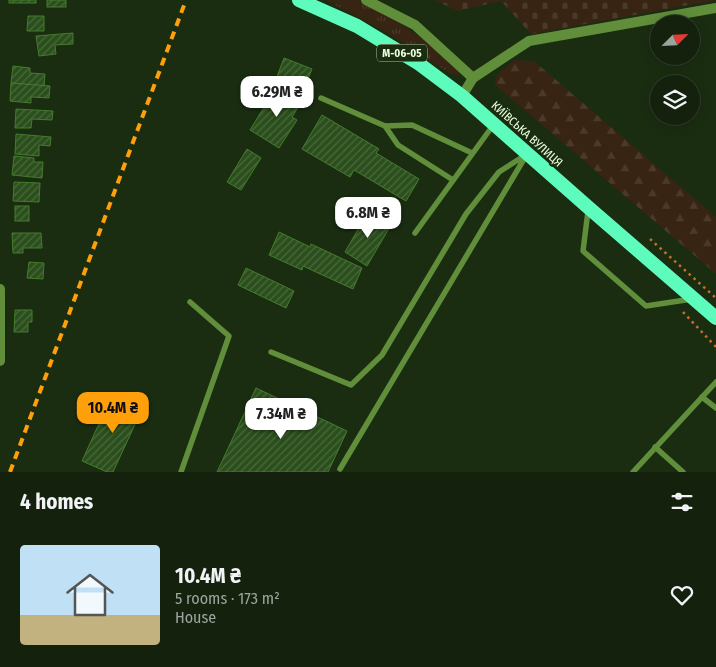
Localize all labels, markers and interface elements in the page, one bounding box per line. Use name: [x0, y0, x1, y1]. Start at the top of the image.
north arrow: [650, 15, 700, 65]
map controls: [650, 15, 700, 125]
road number: М-06-05: [377, 44, 427, 62]
button: layers: [650, 75, 700, 125]
pin: 6.29M ₴: [231, 76, 323, 118]
text: 6.29M ₴: [252, 82, 302, 101]
street label: КИЇВСЬКА ВУЛИЦЯ: [488, 98, 566, 170]
pin: 6.8M ₴: [327, 196, 409, 239]
text: 6.8M ₴: [346, 203, 390, 222]
pin: 10.4M ₴: [67, 392, 159, 434]
text: 10.4M ₴: [88, 398, 138, 417]
pin: 7.34M ₴: [235, 398, 327, 440]
text: 7.34M ₴: [256, 404, 306, 423]
icon: filters: [668, 488, 696, 516]
text: 4 homes: [20, 489, 93, 515]
text: 10.4M ₴: [175, 563, 241, 589]
icon: home: [60, 565, 120, 625]
icon: heart: [668, 581, 696, 609]
text: 5 rooms · 173 m²: [175, 589, 280, 608]
text: House: [175, 608, 216, 627]

